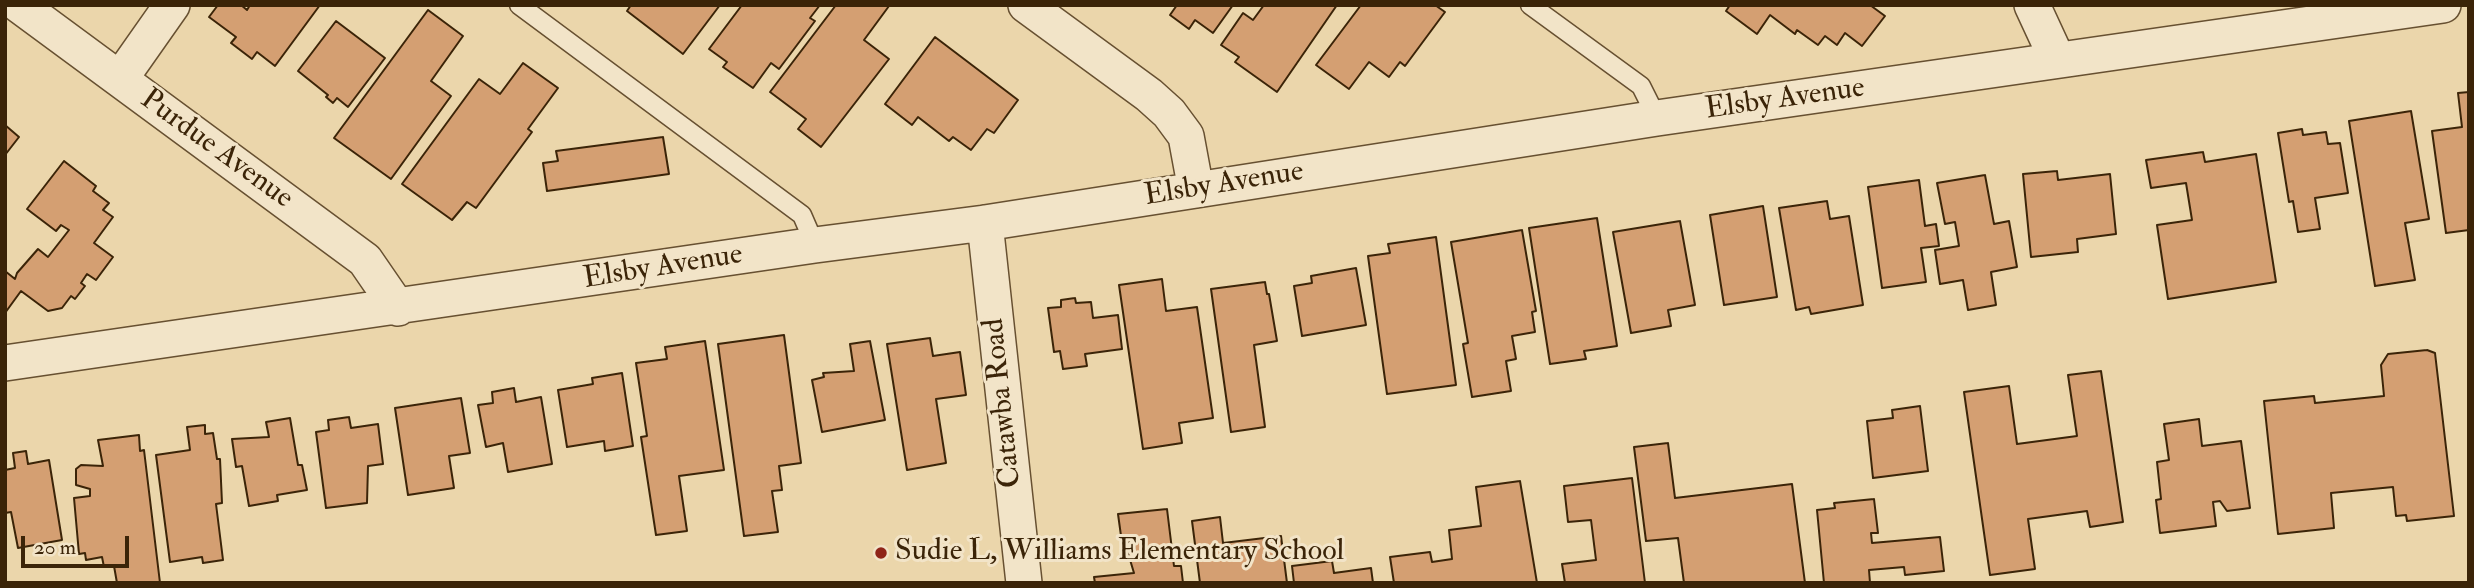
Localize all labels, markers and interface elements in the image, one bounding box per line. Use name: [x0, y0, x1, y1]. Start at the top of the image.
street label: Elsby Avenue: [1703, 71, 1867, 129]
street label: Purdue Avenue: [133, 83, 299, 217]
street label: Elsby Avenue: [1142, 155, 1306, 215]
street label: Elsby Avenue: [581, 238, 745, 298]
street label: Catawba Road: [977, 316, 1031, 490]
scale bar: [24, 522, 133, 566]
text: 20 m: [34, 534, 76, 561]
place label: Sudie L, Williams Elementary School: [895, 535, 1344, 571]
marker: Sudie L, Williams Elementary School: [873, 545, 889, 561]

